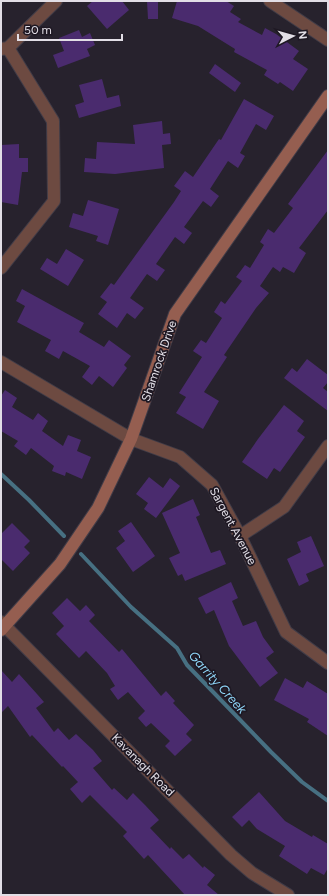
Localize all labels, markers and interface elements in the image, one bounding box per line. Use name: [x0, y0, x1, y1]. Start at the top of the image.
scale bar: [18, 16, 122, 42]
north arrow: [273, 16, 313, 56]
text: 50 m: [24, 23, 52, 37]
text: N: [296, 30, 309, 40]
street label: Shamrock Drive: [139, 318, 180, 403]
street label: Sargent Avenue: [207, 485, 260, 568]
water label: Garrity Creek: [186, 648, 250, 717]
street label: Kavanagh Road: [109, 731, 177, 799]

